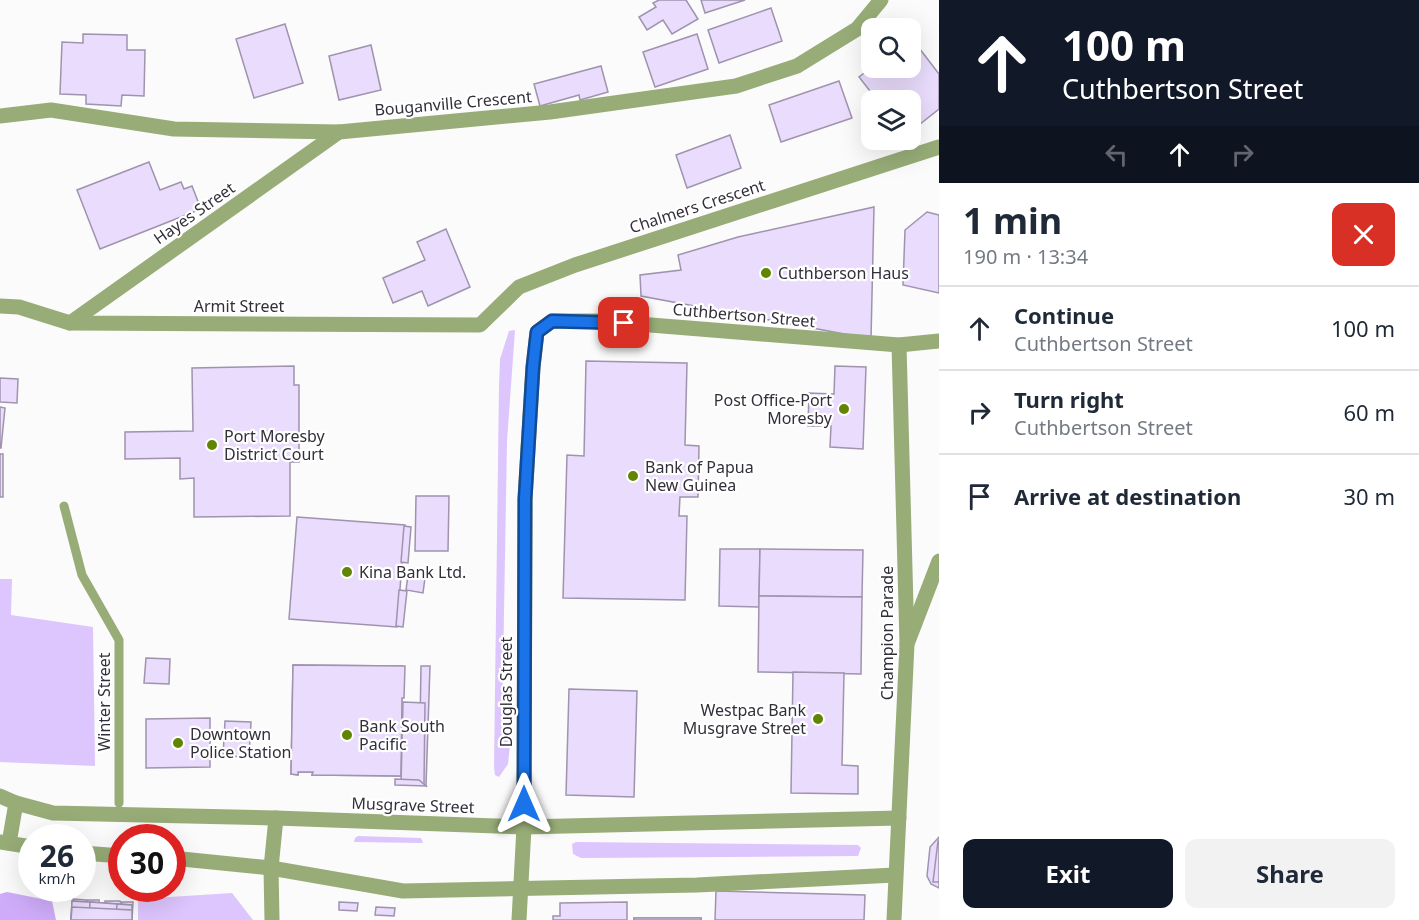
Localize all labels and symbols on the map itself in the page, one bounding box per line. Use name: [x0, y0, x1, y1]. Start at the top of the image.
street label: Bouganville Crescent: [373, 85, 533, 121]
street label: Chalmers Crescent: [627, 174, 768, 238]
street label: Hayes Street: [149, 177, 239, 249]
place label: Cuthberson Haus: [778, 262, 909, 284]
marker: Cuthberson Haus: [759, 266, 773, 280]
street label: Armit Street: [194, 295, 284, 317]
pin: [598, 297, 649, 348]
street label: Cuthbertson Street: [672, 298, 816, 332]
place label: Post Office-Port Moresby: [714, 389, 833, 429]
marker: Post Office-Port Moresby: [837, 402, 851, 416]
place label: Port Moresby District Court: [224, 425, 326, 465]
marker: Port Moresby District Court: [205, 438, 219, 452]
place label: Bank of Papua New Guinea: [645, 456, 754, 496]
marker: Bank of Papua New Guinea: [626, 469, 640, 483]
place label: Kina Bank Ltd.: [359, 561, 466, 583]
marker: Kina Bank Ltd.: [340, 565, 354, 579]
street label: Champion Parade: [876, 566, 898, 700]
street label: Douglas Street: [495, 636, 517, 747]
street label: Winter Street: [93, 652, 115, 752]
place label: Westpac Bank Musgrave Street: [683, 699, 806, 739]
marker: Westpac Bank Musgrave Street: [811, 712, 825, 726]
place label: Bank South Pacific: [359, 715, 445, 755]
place label: Downtown Police Station: [190, 723, 292, 763]
marker: Bank South Pacific: [340, 728, 354, 742]
marker: Downtown Police Station: [171, 736, 185, 750]
position arrow: [492, 772, 556, 836]
street label: Musgrave Street: [351, 792, 475, 818]
speed limit sign: 30: [108, 824, 186, 902]

